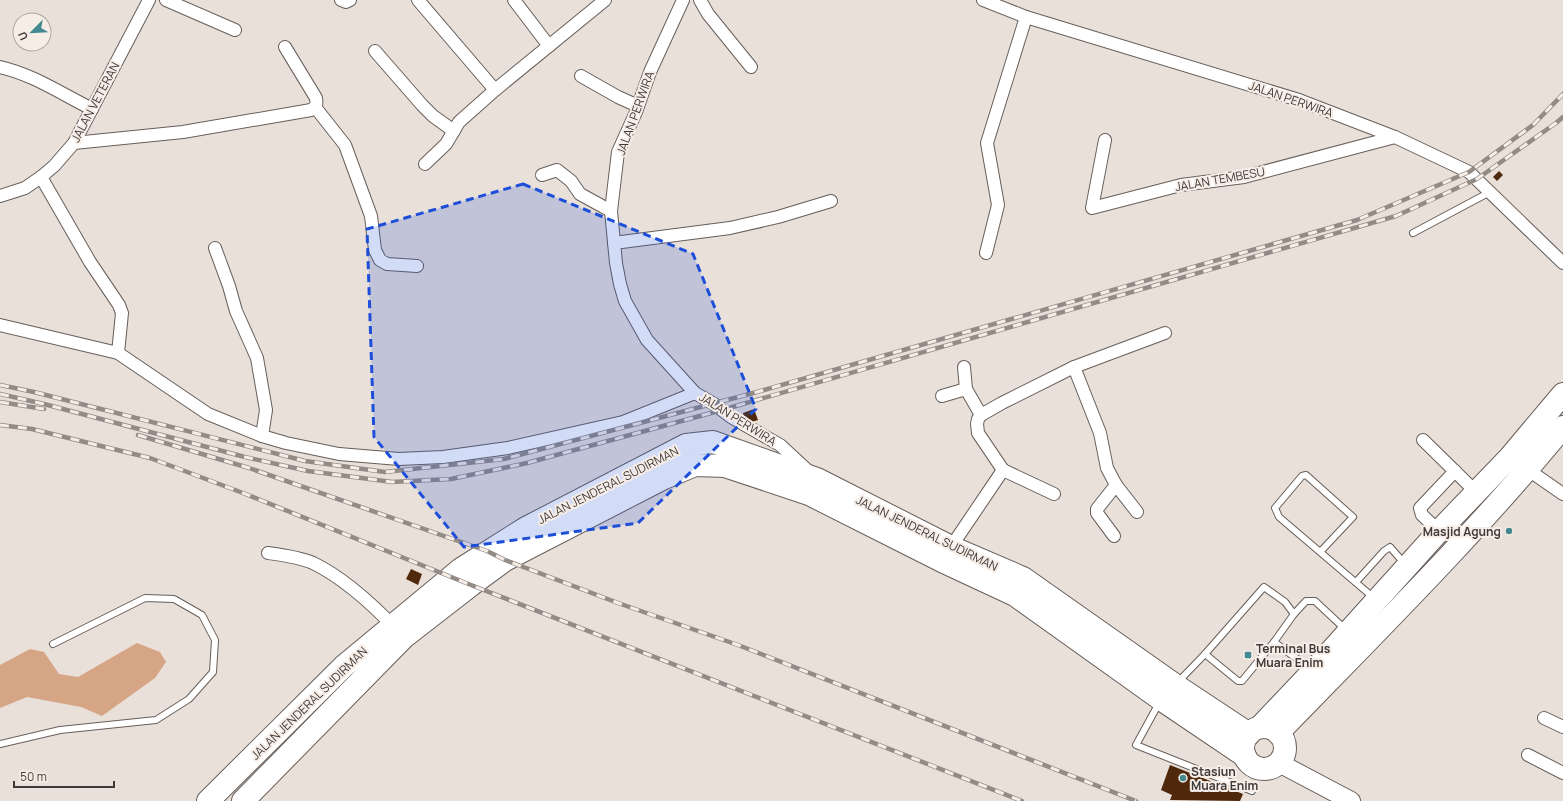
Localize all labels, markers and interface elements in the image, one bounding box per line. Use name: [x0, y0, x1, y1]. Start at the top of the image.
north arrow: [12, 12, 52, 52]
text: U: [14, 30, 31, 43]
street label: JALAN VETERAN: [67, 59, 123, 145]
street label: JALAN PERWIRA: [612, 68, 658, 157]
street label: JALAN PERWIRA: [1247, 77, 1336, 122]
street label: JALAN TEMBESU: [1174, 163, 1266, 195]
street label: JALAN PERWIRA: [696, 388, 780, 450]
street label: JALAN JENDERAL SUDIRMAN: [535, 442, 681, 528]
street label: JALAN JENDERAL SUDIRMAN: [853, 491, 1001, 575]
place label: Masjid Agung: [1423, 523, 1501, 540]
marker: Masjid Agung: [1504, 526, 1514, 536]
place label: Terminal Bus Muara Enim: [1256, 640, 1331, 671]
street label: JALAN JENDERAL SUDIRMAN: [247, 643, 371, 763]
marker: Terminal Bus Muara Enim: [1243, 650, 1253, 660]
scale bar: [14, 763, 114, 789]
place label: Stasiun Muara Enim: [1191, 763, 1259, 794]
text: 50 m: [20, 768, 47, 785]
marker: Stasiun Muara Enim: [1178, 773, 1188, 783]

